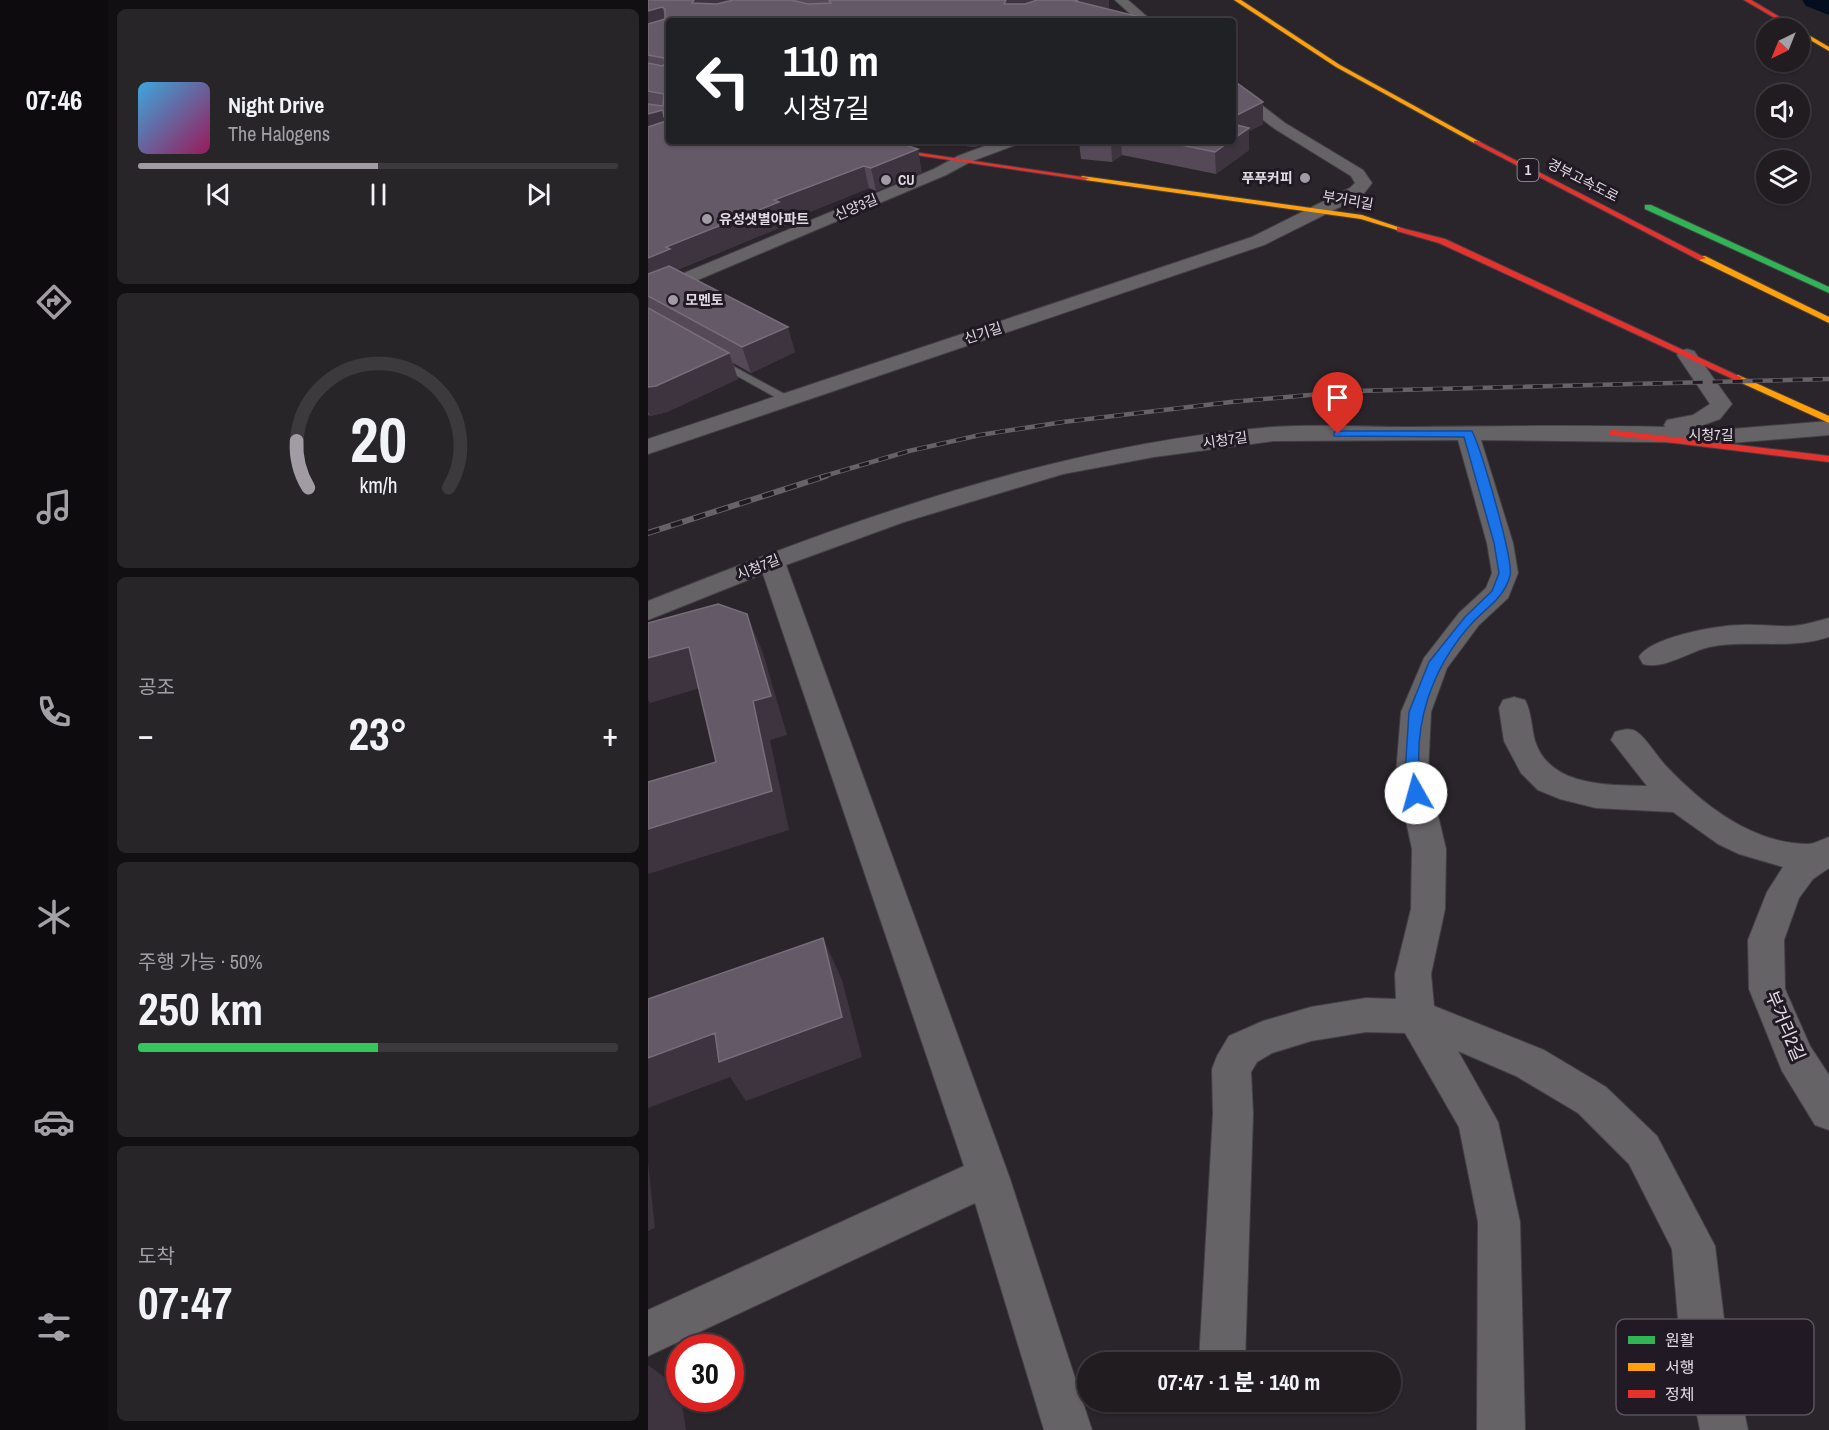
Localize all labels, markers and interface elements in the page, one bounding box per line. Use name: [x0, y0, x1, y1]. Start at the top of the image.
north arrow: [1756, 18, 1810, 72]
map controls: [1756, 18, 1810, 204]
text: 110 m: [783, 33, 879, 89]
icon: left: [684, 42, 762, 120]
text: 07:46: [26, 82, 82, 118]
button: sound: [1756, 84, 1810, 138]
text: Night Drive: [228, 90, 324, 120]
text: 시청7길: [783, 90, 870, 126]
text: The Halogens: [228, 120, 330, 147]
button: layers: [1756, 150, 1810, 204]
street label: 경부고속도로: [1544, 154, 1622, 206]
road number: 1: [1518, 159, 1538, 181]
place label: 푸푸커피: [1241, 169, 1293, 187]
place label: CU: [898, 171, 915, 189]
marker: 푸푸커피: [1298, 171, 1312, 185]
marker: CU: [879, 173, 893, 187]
icon: previous: [202, 178, 235, 211]
icon: pause: [362, 178, 395, 211]
icon: next: [522, 178, 555, 211]
street label: 부거리길: [1321, 187, 1375, 213]
street label: 신양3길: [832, 190, 880, 224]
place label: 유성샛별아파트: [719, 210, 809, 228]
marker: 유성샛별아파트: [700, 212, 714, 226]
icon: directions: [33, 281, 75, 323]
place label: 모멘토: [685, 291, 724, 309]
marker: 모멘토: [666, 293, 680, 307]
street label: 신기길: [962, 318, 1004, 348]
pin: [1312, 372, 1363, 434]
icon: arrive: [1321, 381, 1354, 414]
text: 20: [350, 397, 406, 481]
street label: 시청7길: [1688, 426, 1734, 444]
street label: 시청7길: [1201, 428, 1249, 452]
text: km/h: [359, 471, 397, 500]
icon: music: [33, 486, 75, 528]
street label: 시청7길: [734, 550, 782, 584]
text: 공조: [138, 673, 175, 700]
icon: phone: [33, 691, 75, 733]
text: 23°: [348, 703, 408, 764]
text: −: [138, 712, 154, 756]
text: +: [602, 712, 618, 756]
position arrow: [1384, 761, 1448, 825]
icon: climate: [33, 896, 75, 938]
text: 주행 가능 · 50%: [138, 948, 263, 975]
text: 250 km: [138, 978, 263, 1039]
street label: 부거리2길: [1759, 987, 1812, 1065]
icon: car: [33, 1101, 75, 1143]
text: 도착: [138, 1242, 175, 1269]
text: 07:47: [138, 1272, 232, 1333]
icon: filters: [33, 1306, 75, 1348]
legend: [1616, 1319, 1814, 1415]
text: 원활: [1665, 1329, 1695, 1351]
speed limit sign: 30: [666, 1334, 744, 1412]
text: 서행: [1665, 1356, 1694, 1378]
text: 07:47 · 1 분 · 140 m: [1158, 1367, 1320, 1397]
text: 정체: [1665, 1383, 1694, 1405]

